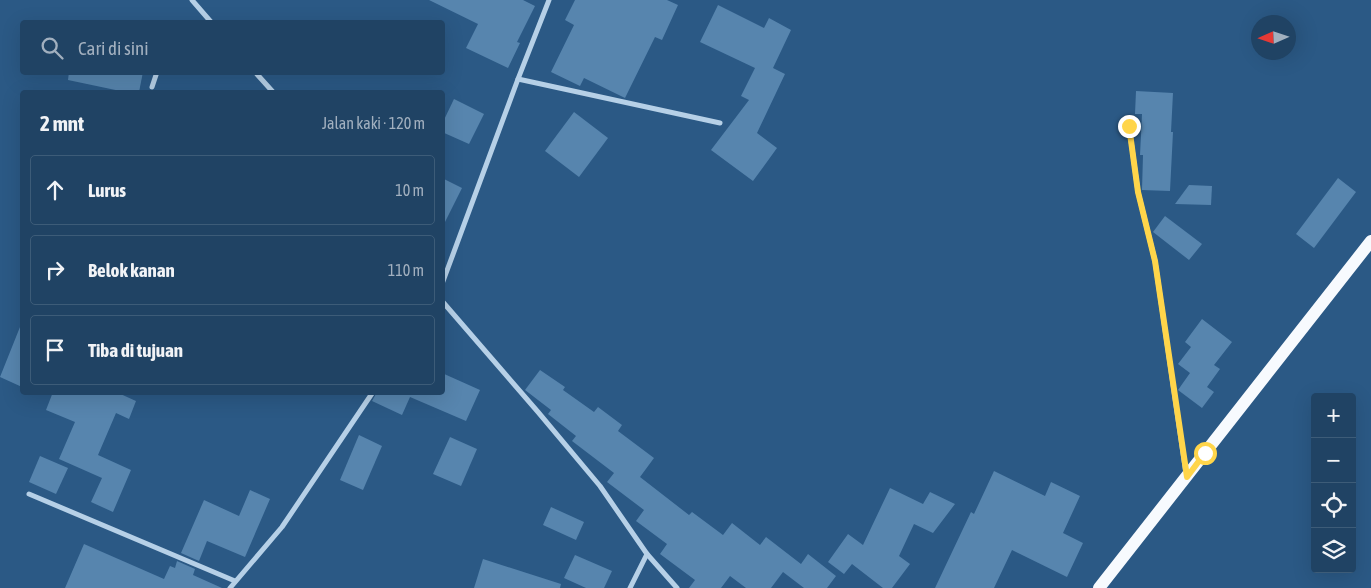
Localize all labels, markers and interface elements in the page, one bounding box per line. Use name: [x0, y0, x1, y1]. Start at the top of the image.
north arrow: [1251, 15, 1296, 60]
search box: [20, 20, 445, 75]
icon: search: [38, 34, 66, 62]
text: Cari di sini: [78, 37, 149, 59]
text: 2 mnt: [40, 111, 84, 135]
text: Jalan kaki · 120 m: [322, 114, 425, 132]
route end: [1118, 115, 1141, 138]
icon: ahead: [41, 176, 69, 204]
text: Lurus: [88, 179, 126, 201]
text: 10 m: [395, 181, 424, 199]
icon: right: [41, 256, 69, 284]
text: Belok kanan: [88, 259, 175, 281]
text: 110 m: [388, 261, 424, 279]
icon: arrive: [41, 336, 69, 364]
text: Tiba di tujuan: [88, 339, 183, 361]
map controls: [1311, 393, 1356, 573]
button: +: [1311, 393, 1356, 438]
button: −: [1311, 438, 1356, 483]
route start: [1194, 442, 1217, 465]
button: locate: [1311, 483, 1356, 528]
button: layers: [1311, 528, 1356, 573]

